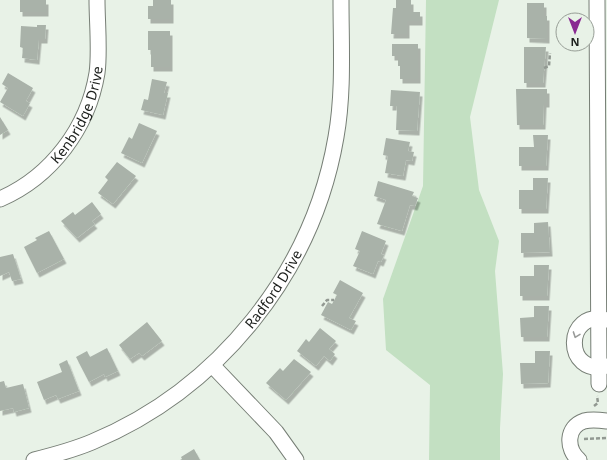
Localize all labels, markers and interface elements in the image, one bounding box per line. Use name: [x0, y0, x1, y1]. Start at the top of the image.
north arrow: [555, 12, 595, 52]
text: N: [571, 35, 579, 50]
street label: Kenbridge Drive: [46, 65, 107, 167]
street label: Radford Drive: [240, 246, 306, 332]
one-way arrow: [573, 331, 581, 338]

